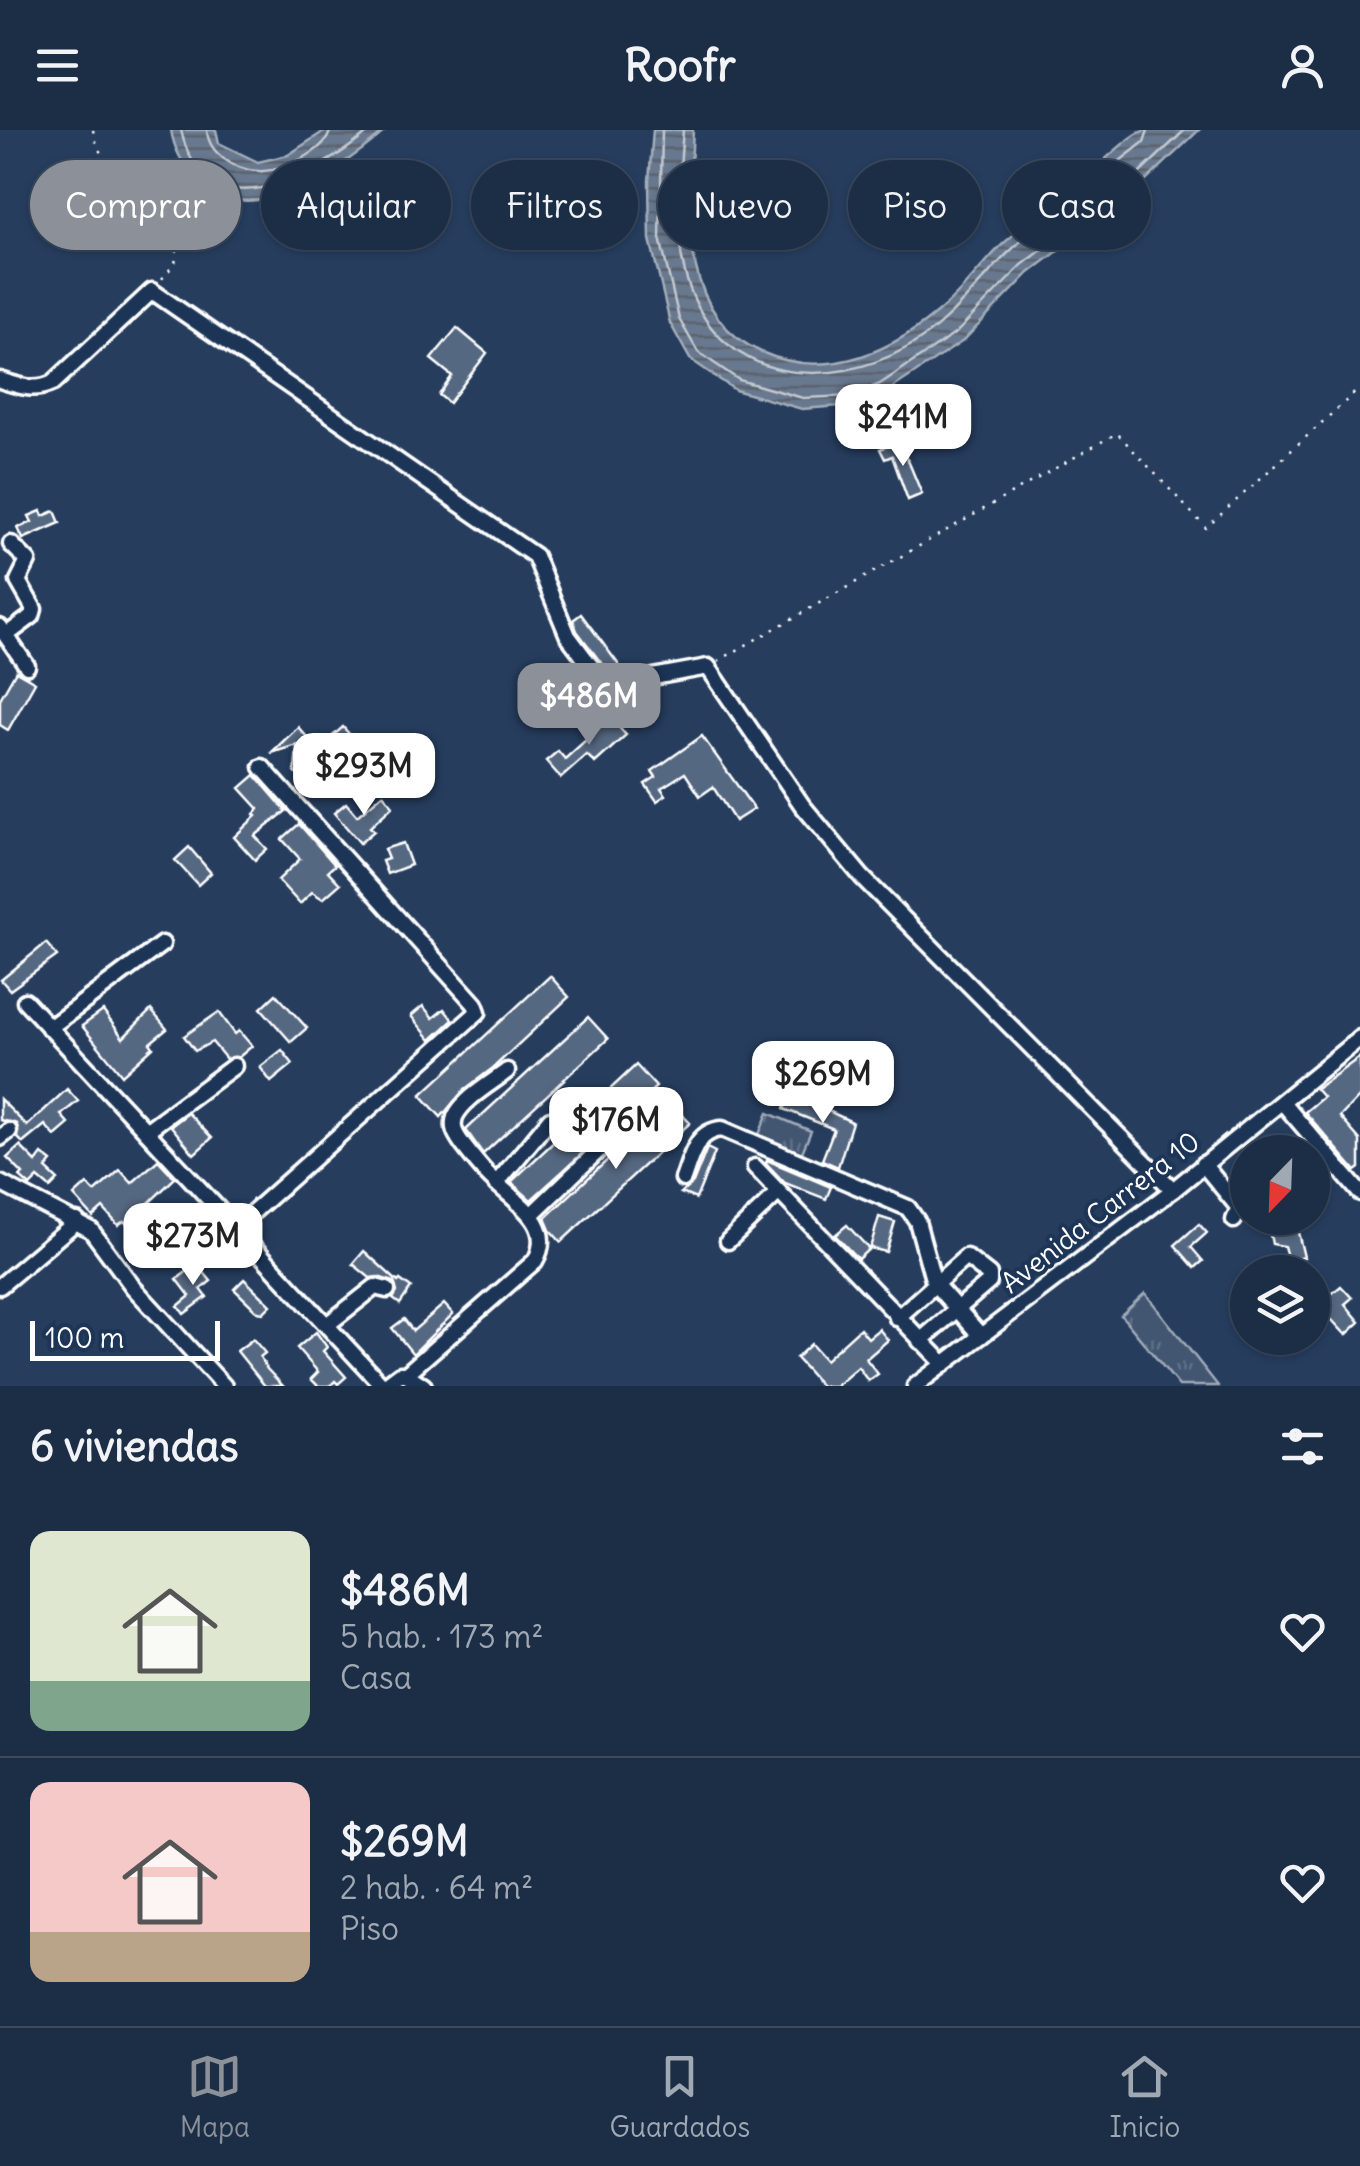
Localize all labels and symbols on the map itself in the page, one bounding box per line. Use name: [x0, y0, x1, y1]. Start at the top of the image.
pin: $241M: [833, 384, 973, 469]
pin: $486M: [519, 663, 659, 748]
pin: $293M: [294, 733, 434, 818]
pin: $269M: [753, 1041, 893, 1126]
pin: $176M: [546, 1087, 686, 1172]
street label: Avenida Carrera 10: [993, 1123, 1207, 1301]
north arrow: [1230, 1135, 1330, 1235]
pin: $273M: [123, 1203, 263, 1288]
scale bar: [30, 1316, 220, 1360]

